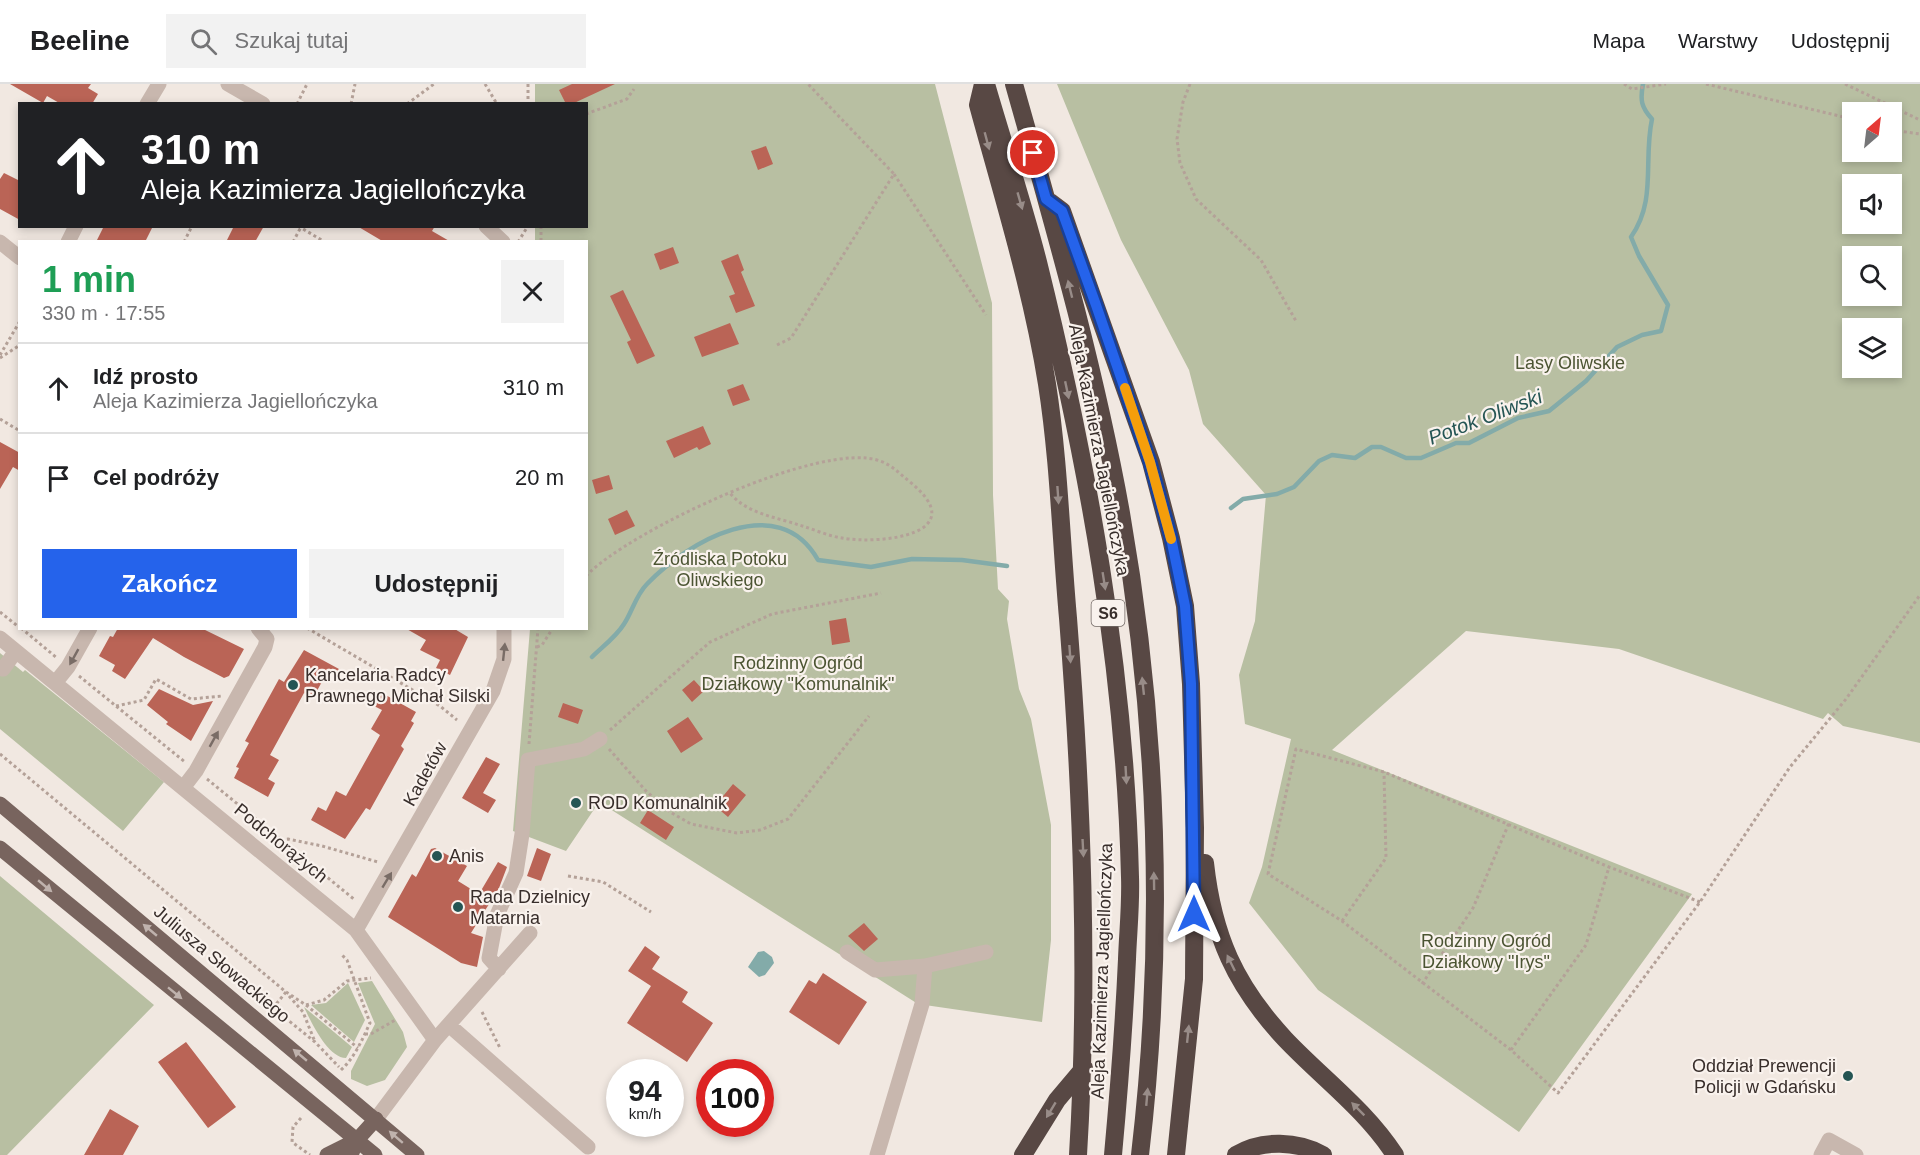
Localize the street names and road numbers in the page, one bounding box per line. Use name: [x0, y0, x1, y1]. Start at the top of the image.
street label: Aleja Kazimierza Jagiellończyka: [1065, 322, 1133, 579]
road number: S6: [1092, 600, 1124, 626]
street label: Kadetów: [399, 738, 451, 809]
street label: Podchorążych: [230, 799, 332, 887]
street label: Aleja Kazimierza Jagiellończyka: [1088, 842, 1116, 1099]
street label: Juliusza Słowackiego: [150, 901, 294, 1027]

